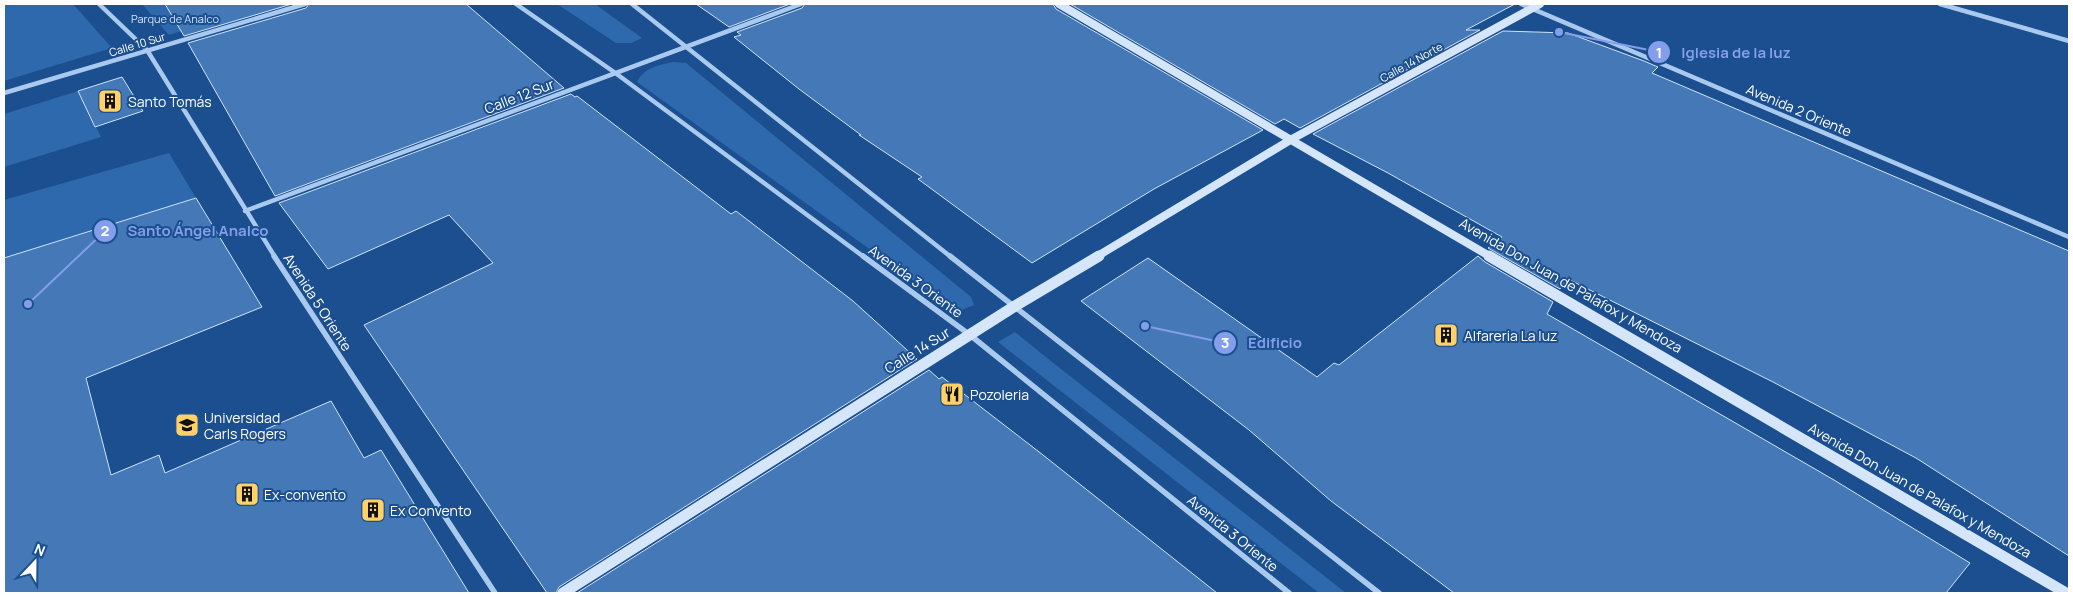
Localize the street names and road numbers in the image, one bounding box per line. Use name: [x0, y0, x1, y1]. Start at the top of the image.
street label: Calle 10 Sur: [107, 28, 167, 60]
street label: Calle 14 Norte: [1377, 38, 1445, 85]
street label: Calle 12 Sur: [481, 74, 557, 118]
street label: Avenida 2 Oriente: [1743, 79, 1855, 141]
street label: Avenida Don Juan de Palafox y Mendoza: [1456, 213, 1686, 357]
street label: Avenida 3 Oriente: [865, 240, 967, 322]
street label: Avenida 5 Oriente: [279, 250, 357, 354]
street label: Calle 14 Sur: [881, 322, 953, 378]
street label: Avenida Don Juan de Palafox y Mendoza: [1805, 418, 2035, 562]
street label: Avenida 3 Oriente: [1183, 490, 1283, 576]

